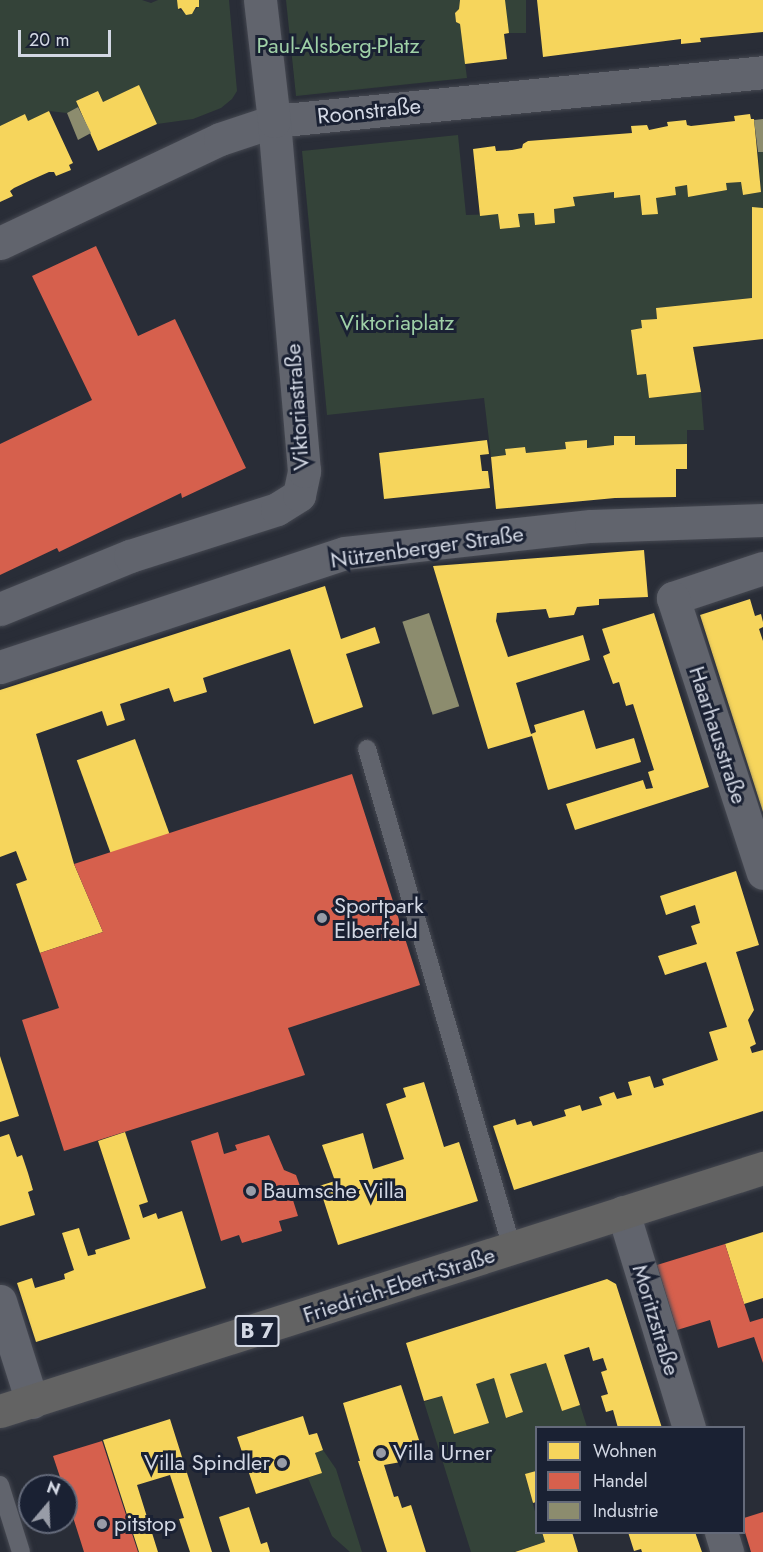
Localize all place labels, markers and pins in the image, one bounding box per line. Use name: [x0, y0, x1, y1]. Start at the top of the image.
place label: Sportpark Elberfeld: [334, 892, 424, 944]
marker: Sportpark Elberfeld: [315, 911, 329, 925]
place label: Baumsche Villa: [263, 1178, 404, 1204]
marker: Baumsche Villa: [244, 1184, 258, 1198]
place label: Villa Urner: [393, 1440, 492, 1466]
marker: Villa Urner: [374, 1446, 388, 1460]
place label: Villa Spindler: [144, 1450, 270, 1476]
marker: Villa Spindler: [275, 1456, 289, 1470]
place label: pitstop: [114, 1511, 176, 1537]
marker: pitstop: [95, 1517, 109, 1531]

